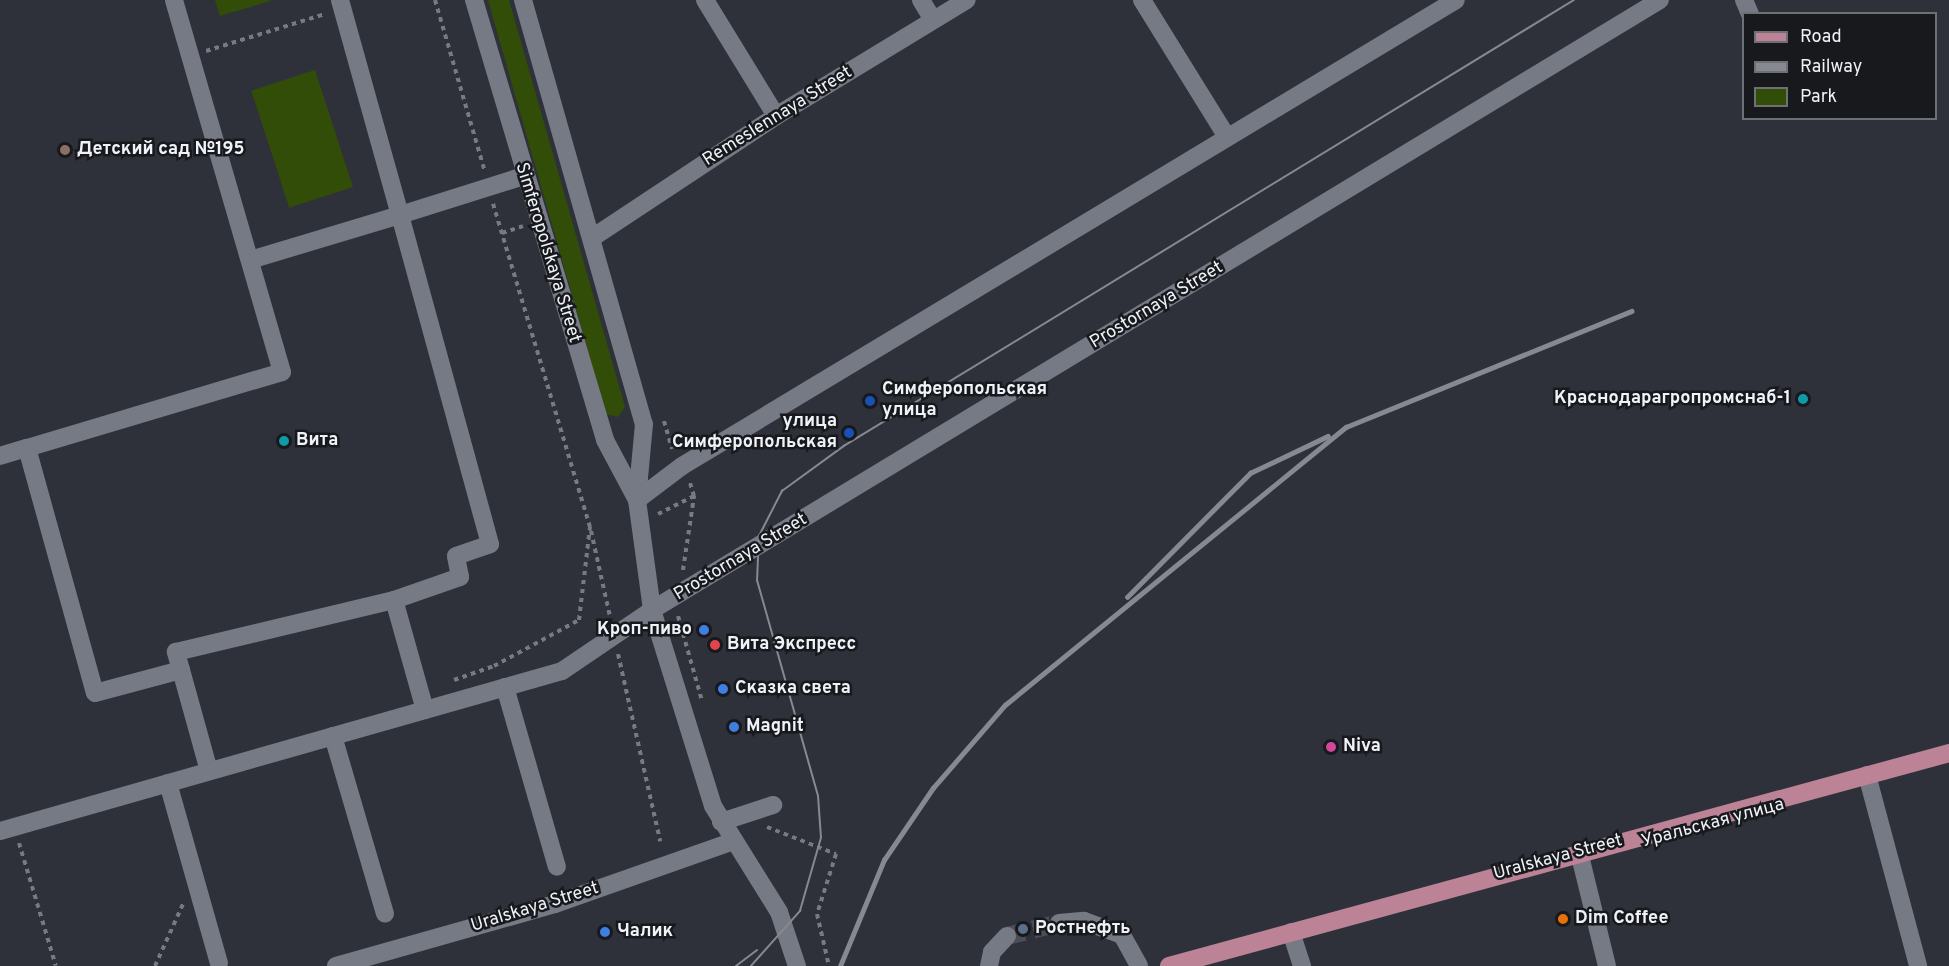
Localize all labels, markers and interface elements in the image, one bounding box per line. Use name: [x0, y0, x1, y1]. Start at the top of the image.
legend: [1742, 12, 1937, 120]
text: Road: [1800, 26, 1842, 49]
text: Railway: [1800, 56, 1862, 79]
street label: Remeslennaya Street: [699, 62, 857, 172]
text: Park: [1800, 86, 1837, 109]
place label: Детский сад №195: [77, 139, 245, 161]
marker: Детский сад №195: [58, 143, 72, 157]
street label: Simferopolskaya Street: [509, 160, 585, 346]
street label: Prostornaya Street: [1086, 258, 1228, 354]
place label: Симферопольская улица: [882, 380, 1047, 422]
place label: Краснодарагропромснаб-1: [1554, 388, 1791, 410]
marker: Краснодарагропромснаб-1: [1796, 392, 1810, 406]
marker: Симферопольская улица: [863, 394, 877, 408]
place label: улица Симферопольская: [672, 412, 837, 454]
marker: улица Симферопольская: [842, 426, 856, 440]
place label: Вита: [296, 430, 338, 452]
marker: Вита: [277, 434, 291, 448]
street label: Prostornaya Street: [670, 510, 812, 606]
place label: Кроп-пиво: [597, 619, 692, 641]
marker: Кроп-пиво: [697, 623, 711, 637]
place label: Вита Экспресс: [727, 634, 856, 656]
marker: Вита Экспресс: [708, 638, 722, 652]
place label: Сказка света: [735, 678, 851, 700]
marker: Сказка света: [716, 682, 730, 696]
place label: Magnit: [746, 716, 804, 738]
marker: Magnit: [727, 720, 741, 734]
place label: Niva: [1343, 736, 1381, 758]
marker: Niva: [1324, 740, 1338, 754]
street label: Уральская улица: [1639, 795, 1787, 853]
street label: Uralskaya Street: [1491, 830, 1625, 886]
street label: Uralskaya Street: [468, 878, 602, 938]
place label: Dim Coffee: [1575, 908, 1668, 930]
marker: Dim Coffee: [1556, 912, 1570, 926]
place label: Ростнефть: [1035, 918, 1131, 940]
place label: Чалик: [617, 921, 673, 943]
marker: Ростнефть: [1016, 922, 1030, 936]
marker: Чалик: [598, 925, 612, 939]

